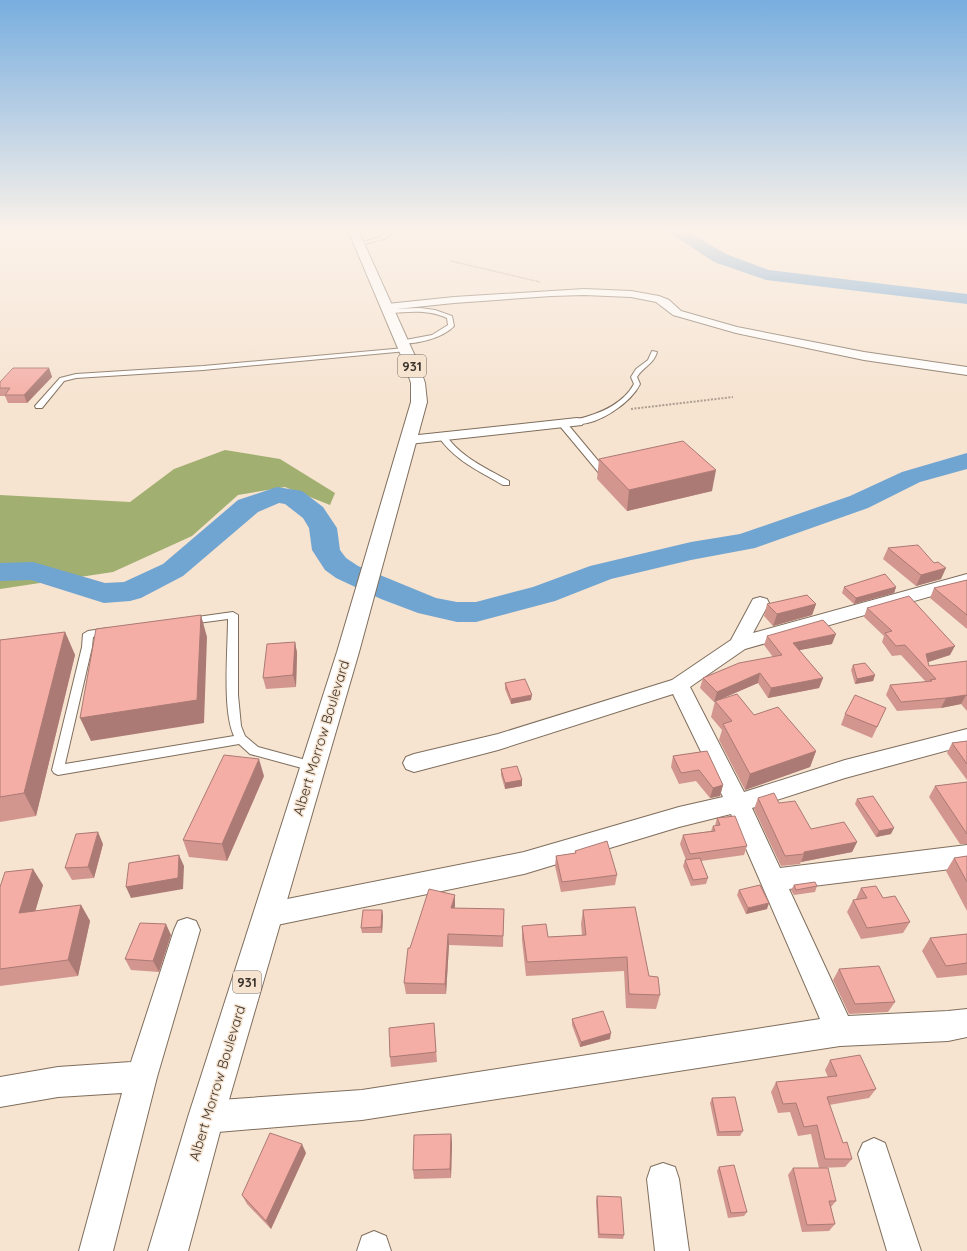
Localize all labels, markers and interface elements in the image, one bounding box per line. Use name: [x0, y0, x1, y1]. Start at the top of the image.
road number: 931: [398, 355, 426, 377]
street label: Albert Morrow Boulevard: [289, 658, 353, 818]
road number: 931: [233, 971, 261, 993]
street label: Albert Morrow Boulevard: [185, 1003, 249, 1163]

